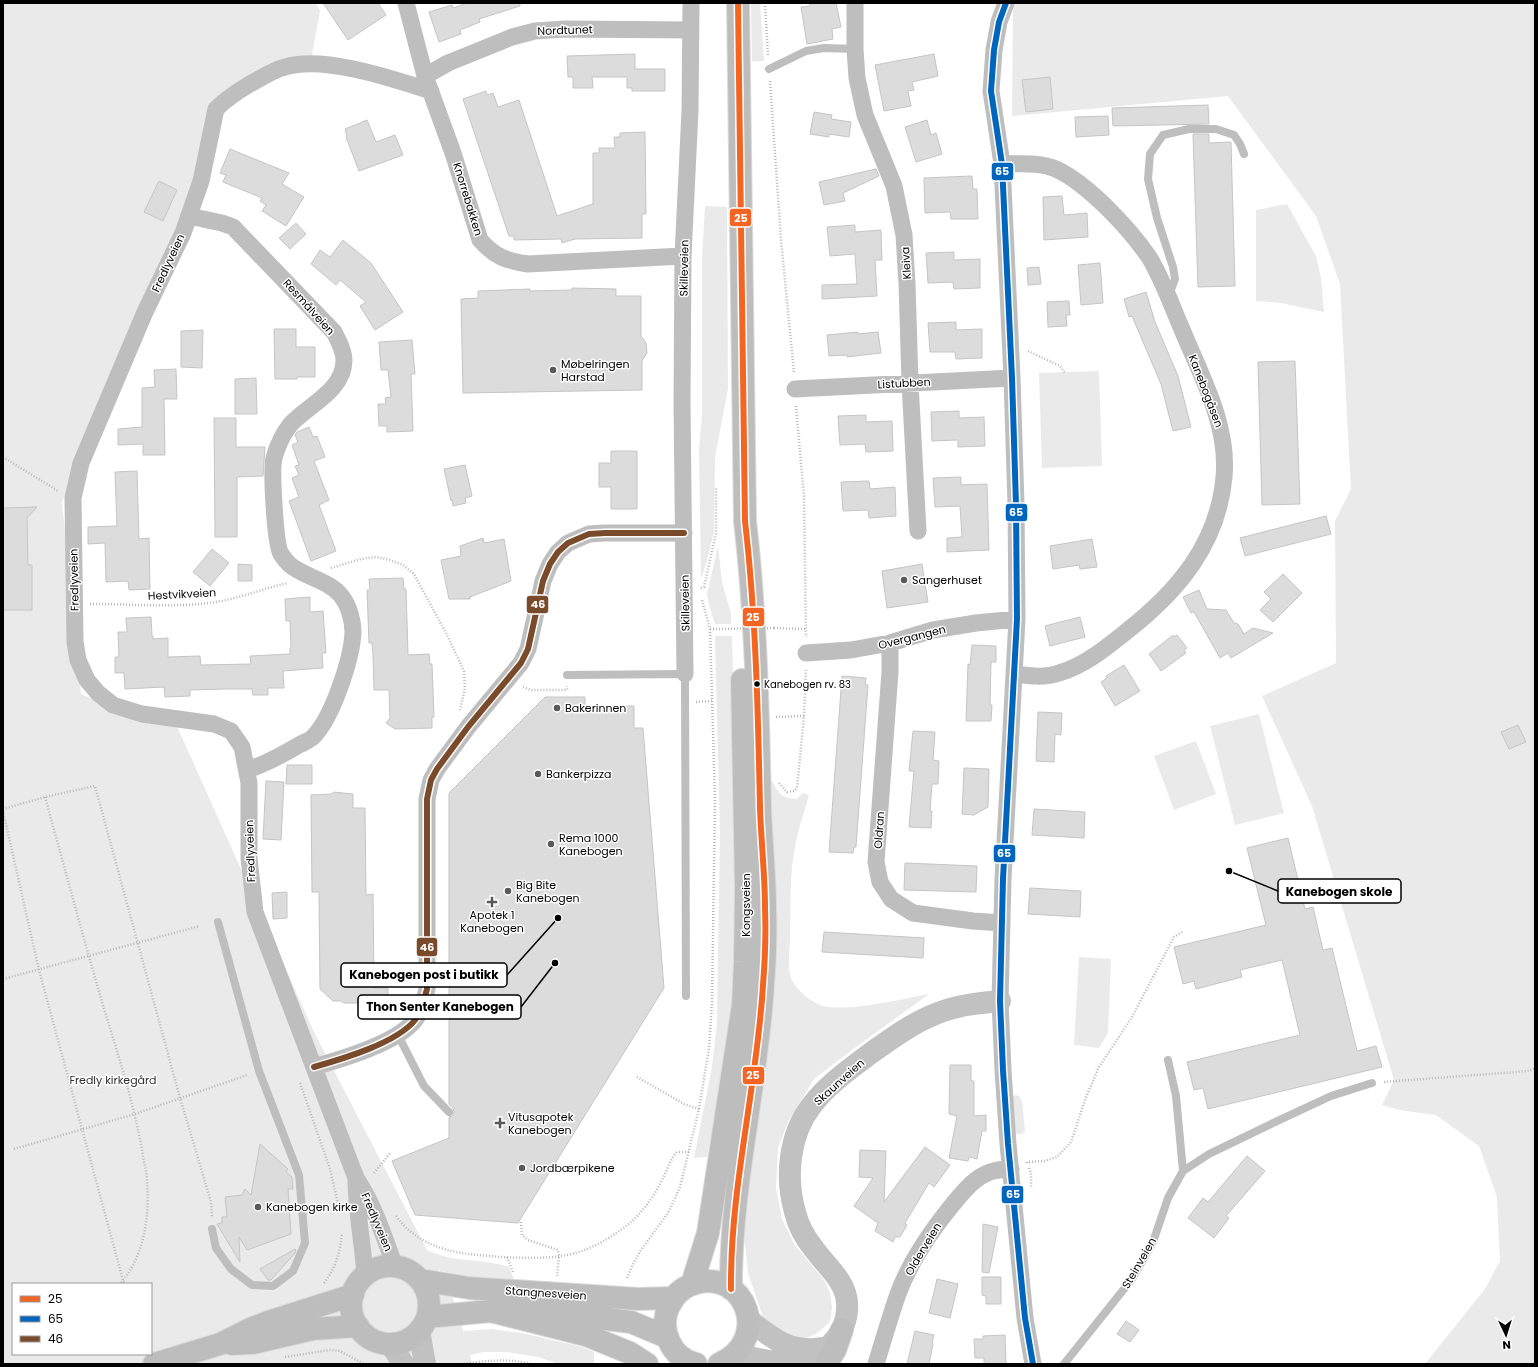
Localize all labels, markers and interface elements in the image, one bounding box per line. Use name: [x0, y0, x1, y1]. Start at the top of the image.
street label: Nordtunet: [537, 21, 593, 39]
street label: Knorrebakken: [449, 160, 487, 238]
line badge: 65: [991, 162, 1014, 181]
text: 65: [995, 163, 1009, 179]
line badge: 25: [729, 208, 752, 227]
text: 25: [734, 210, 748, 226]
street label: Fredlyveien: [148, 231, 188, 295]
street label: Skilleveien: [676, 240, 692, 296]
street label: Kleiva: [897, 246, 915, 280]
street label: Resmålveien: [280, 276, 338, 338]
street label: Kanebogåsen: [1185, 352, 1227, 430]
place label: Møbelringen Harstad: [561, 356, 630, 385]
marker: Møbelringen Harstad: [548, 365, 558, 375]
street label: Listubben: [877, 374, 931, 392]
line badge: 65: [1005, 503, 1028, 522]
text: 65: [1009, 504, 1023, 520]
street label: Fredlyveien: [65, 549, 83, 611]
place label: Sangerhuset: [912, 572, 982, 588]
street label: Skilleveien: [677, 575, 693, 631]
marker: Sangerhuset: [899, 575, 909, 585]
street label: Hestvikveien: [147, 584, 217, 604]
line badge: 46: [526, 595, 549, 614]
text: 46: [531, 596, 545, 612]
line badge: 25: [742, 607, 765, 627]
text: 25: [746, 609, 760, 625]
street label: Overgangen: [877, 621, 947, 653]
place label: Kanebogen rv. 83: [764, 677, 851, 692]
marker: Kanebogen rv. 83: [752, 679, 762, 689]
place label: Bakerinnen: [565, 700, 626, 716]
marker: Bakerinnen: [552, 703, 562, 713]
place label: Bankerpizza: [546, 766, 611, 782]
marker: Bankerpizza: [533, 769, 543, 779]
street label: Oldran: [870, 811, 888, 849]
street label: Fredlyveien: [241, 820, 259, 882]
place label: Rema 1000 Kanebogen: [559, 830, 623, 859]
marker: Rema 1000 Kanebogen: [546, 839, 556, 849]
line badge: 65: [993, 844, 1016, 863]
text: 65: [997, 845, 1011, 861]
street label: Kongsveien: [738, 873, 754, 937]
place label: Big Bite Kanebogen: [516, 877, 580, 906]
callout: Kanebogen skole: [1278, 879, 1401, 903]
text: Kanebogen skole: [1286, 883, 1393, 900]
marker: Big Bite Kanebogen: [503, 886, 513, 896]
marker: Apotek 1 Kanebogen: [487, 897, 497, 907]
place label: Apotek 1 Kanebogen: [460, 907, 524, 936]
line badge: 46: [416, 937, 438, 957]
text: 46: [420, 939, 434, 955]
callout: Kanebogen post i butikk: [341, 963, 507, 987]
text: Kanebogen post i butikk: [349, 966, 499, 983]
callout: Thon Senter Kanebogen: [358, 995, 521, 1019]
text: Thon Senter Kanebogen: [366, 998, 514, 1015]
street label: Skaunveien: [810, 1055, 868, 1109]
line badge: 25: [742, 1066, 765, 1085]
text: 25: [746, 1067, 760, 1083]
park label: Fredly kirkegård: [69, 1072, 157, 1088]
place label: Vitusapotek Kanebogen: [508, 1109, 574, 1138]
marker: Vitusapotek Kanebogen: [495, 1118, 505, 1128]
place label: Jordbærpikene: [530, 1160, 615, 1176]
marker: Jordbærpikene: [517, 1163, 527, 1173]
line badge: 65: [1001, 1185, 1024, 1204]
text: 65: [1006, 1186, 1020, 1202]
street label: Fredlyveien: [357, 1190, 397, 1254]
place label: Kanebogen kirke: [266, 1199, 358, 1215]
marker: Kanebogen kirke: [253, 1202, 263, 1212]
street label: Olderveien: [901, 1219, 945, 1279]
street label: Steinveien: [1118, 1234, 1160, 1292]
street label: Stangnesveien: [505, 1282, 587, 1304]
legend: [12, 1283, 152, 1355]
text: 25: [48, 1290, 62, 1307]
text: 65: [48, 1310, 63, 1327]
north arrow: [1486, 1315, 1526, 1355]
text: 46: [48, 1330, 63, 1347]
text: N: [1502, 1337, 1511, 1353]

